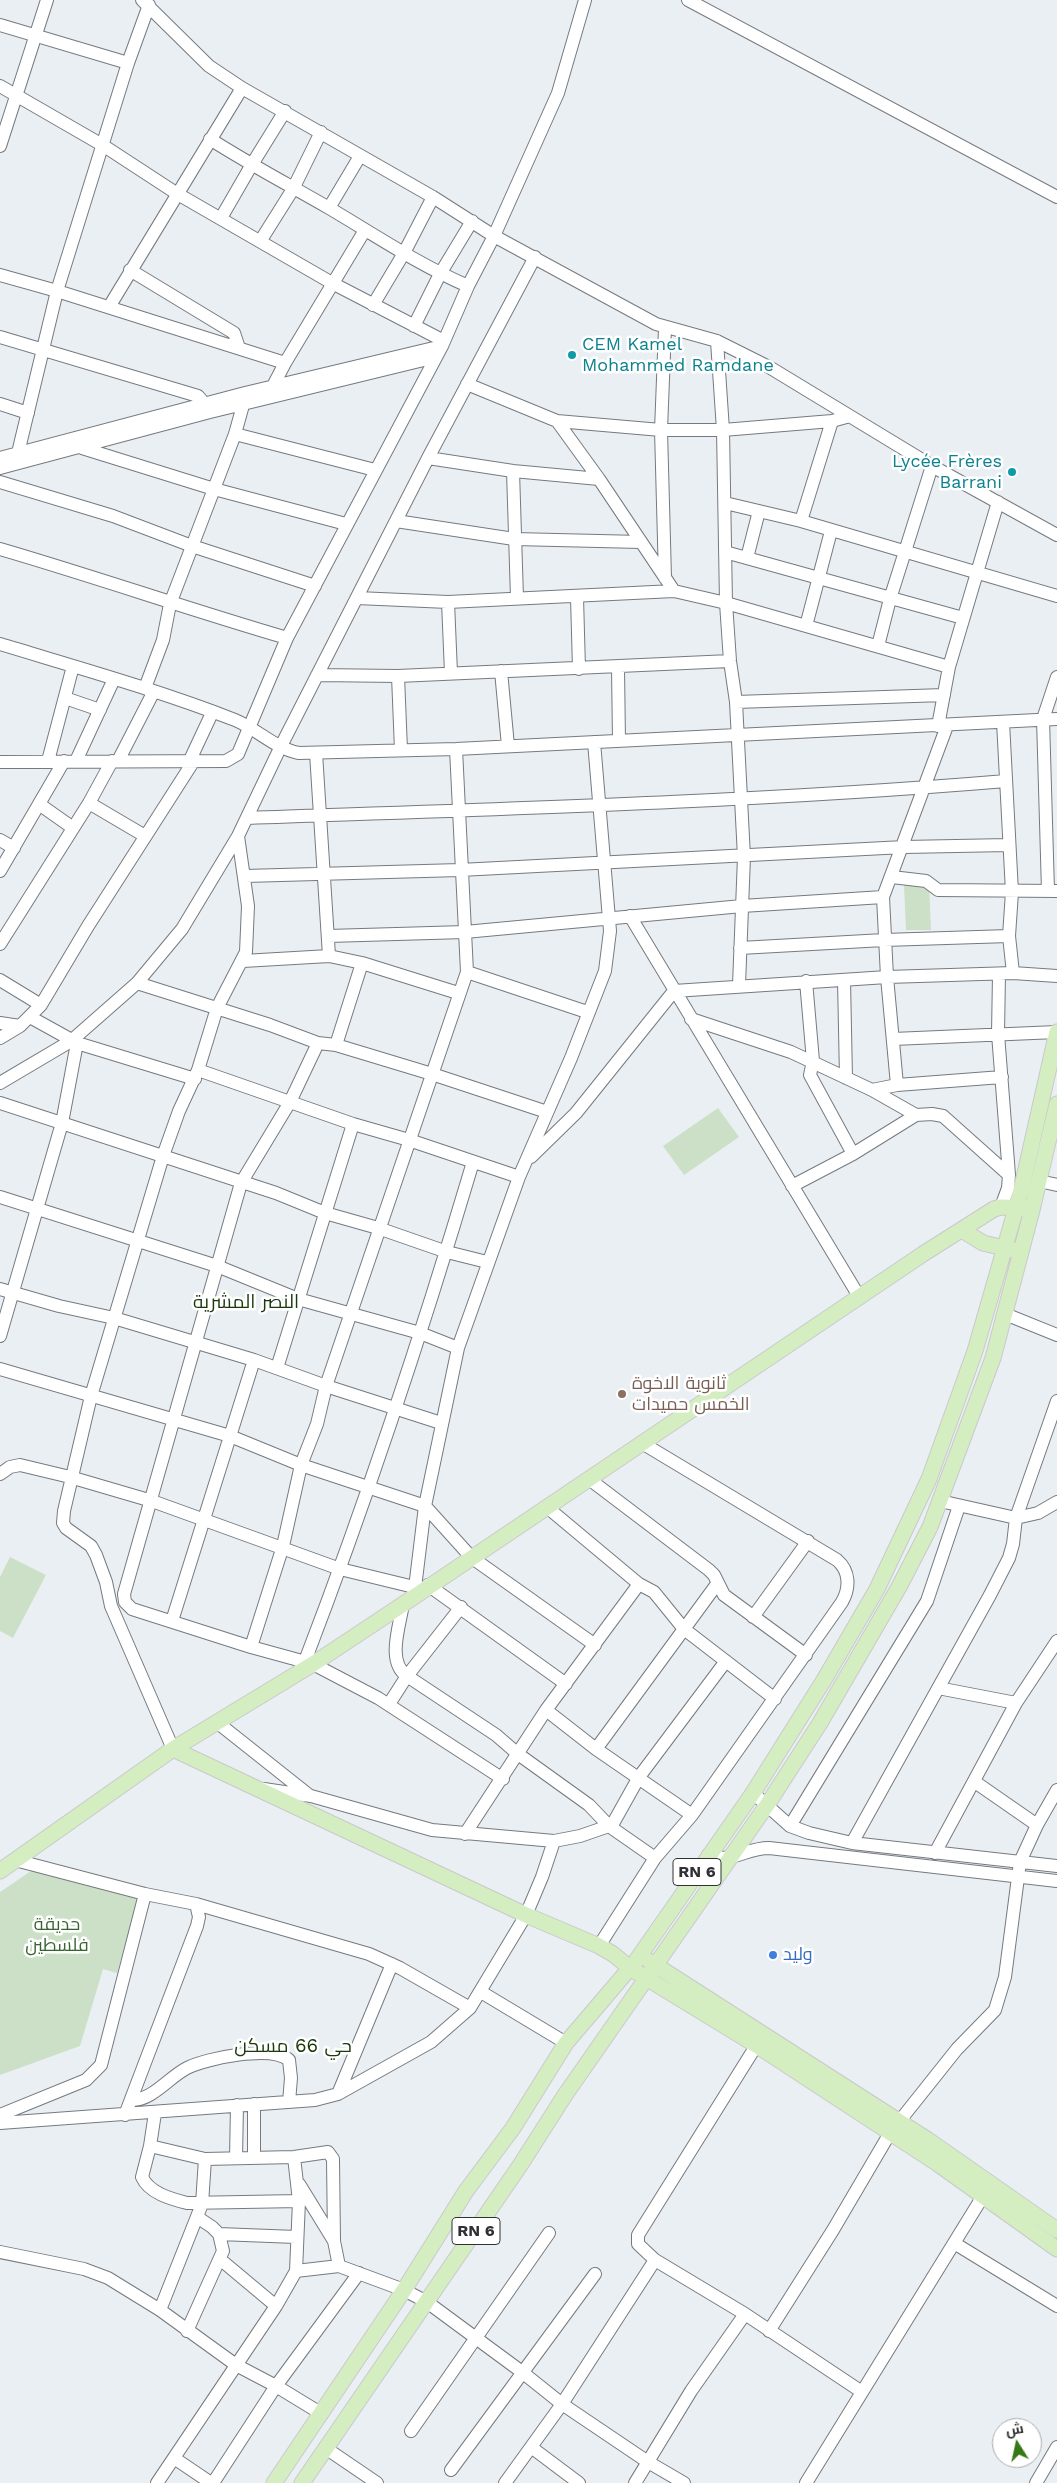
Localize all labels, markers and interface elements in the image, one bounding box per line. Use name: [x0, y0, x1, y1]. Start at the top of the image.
place label: CEM Kamel Mohammed Ramdane: [582, 334, 774, 376]
marker: CEM Kamel Mohammed Ramdane: [566, 349, 578, 361]
place label: Lycée Frères Barrani: [892, 451, 1002, 494]
marker: Lycée Frères Barrani: [1006, 466, 1018, 478]
district label: النصر المشرية: [193, 1291, 299, 1313]
place label: ثانوية الاخوة الخمس حميدات: [632, 1373, 750, 1416]
marker: ثانوية الاخوة الخمس حميدات: [616, 1388, 628, 1400]
road number: RN 6: [673, 1858, 721, 1885]
park label: حديقة فلسطين: [25, 1914, 89, 1956]
place label: وليد: [783, 1944, 813, 1966]
marker: وليد: [767, 1949, 779, 1961]
district label: حي 66 مسكن: [234, 2035, 352, 2057]
road number: RN 6: [452, 2218, 500, 2244]
north arrow: [992, 2418, 1042, 2468]
text: ش: [1004, 2420, 1025, 2439]

